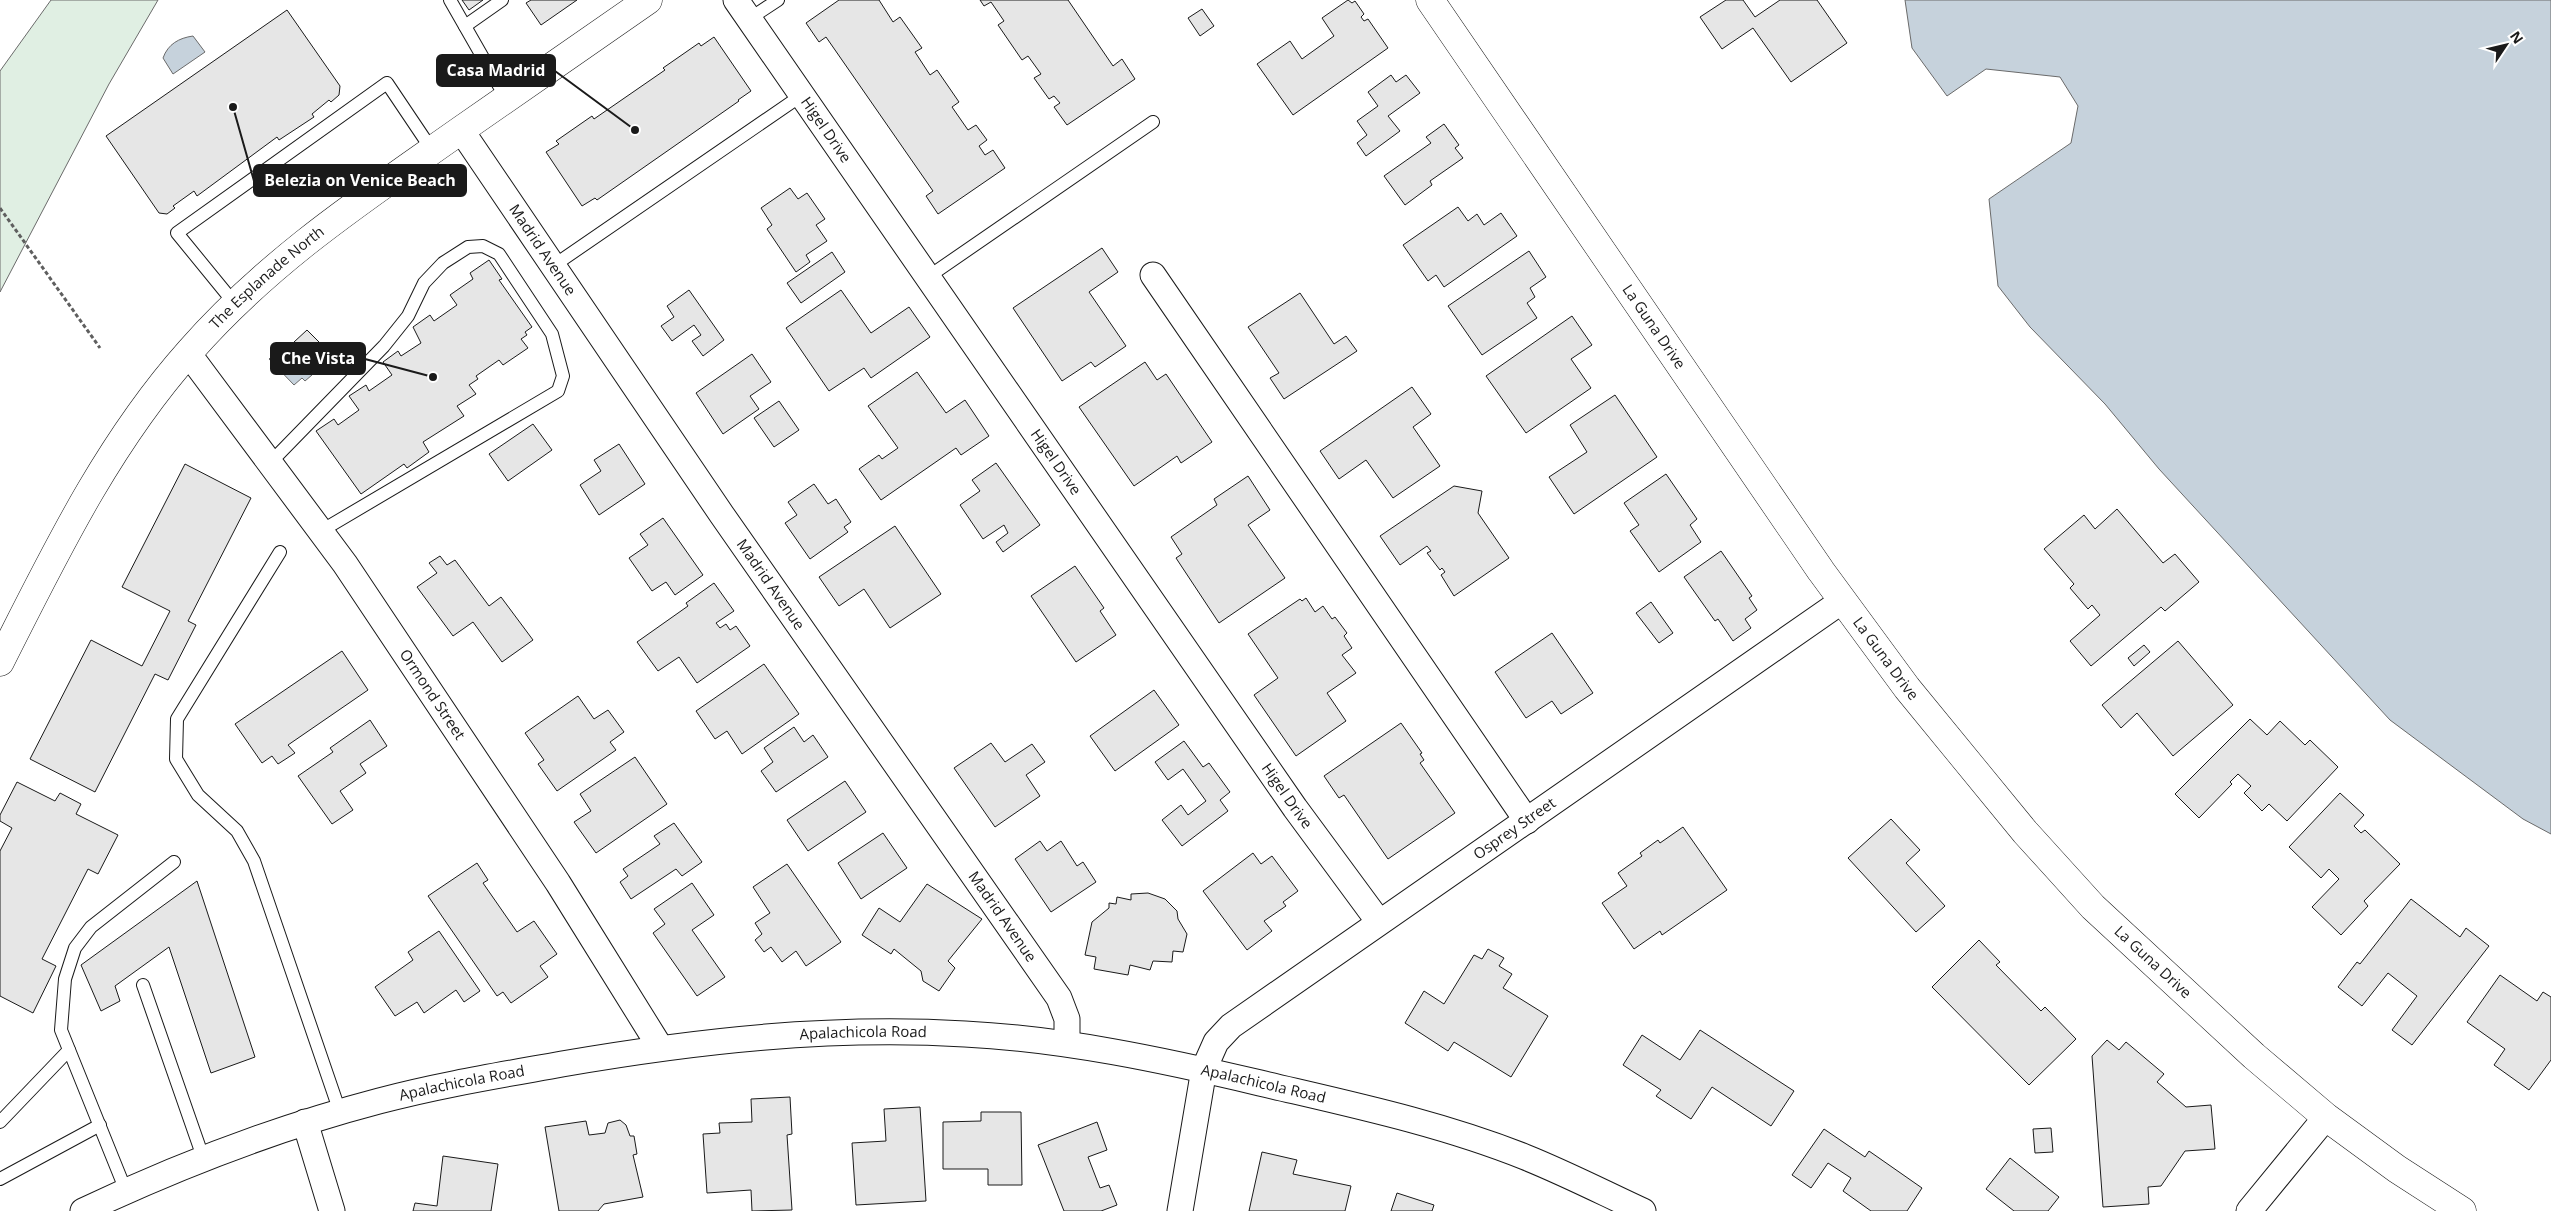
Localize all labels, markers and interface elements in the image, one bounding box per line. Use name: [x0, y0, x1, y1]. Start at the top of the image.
north arrow: [2481, 20, 2531, 70]
text: N: [2506, 27, 2528, 47]
callout: Casa Madrid: [437, 55, 555, 86]
text: Casa Madrid: [447, 59, 545, 81]
street label: Higel Drive: [797, 92, 857, 166]
callout: Belezia on Venice Beach: [254, 165, 466, 196]
text: Belezia on Venice Beach: [264, 169, 456, 191]
street label: Madrid Avenue: [505, 200, 581, 299]
street label: The Esplanade North: [205, 221, 328, 333]
street label: La Guna Drive: [1619, 280, 1691, 372]
callout: Che Vista: [271, 343, 365, 374]
text: Che Vista: [281, 347, 355, 369]
street label: Higel Drive: [1027, 425, 1086, 499]
street label: Madrid Avenue: [733, 535, 810, 633]
street label: La Guna Drive: [1849, 613, 1924, 704]
street label: Ormond Street: [396, 645, 470, 743]
street label: Higel Drive: [1258, 759, 1318, 832]
street label: Osprey Street: [1469, 792, 1559, 863]
street label: Madrid Avenue: [965, 867, 1042, 966]
street label: La Guna Drive: [2110, 921, 2196, 1002]
street label: Apalachicola Road: [799, 1021, 927, 1044]
street label: Apalachicola Road: [1199, 1059, 1328, 1107]
street label: Apalachicola Road: [397, 1060, 526, 1105]

